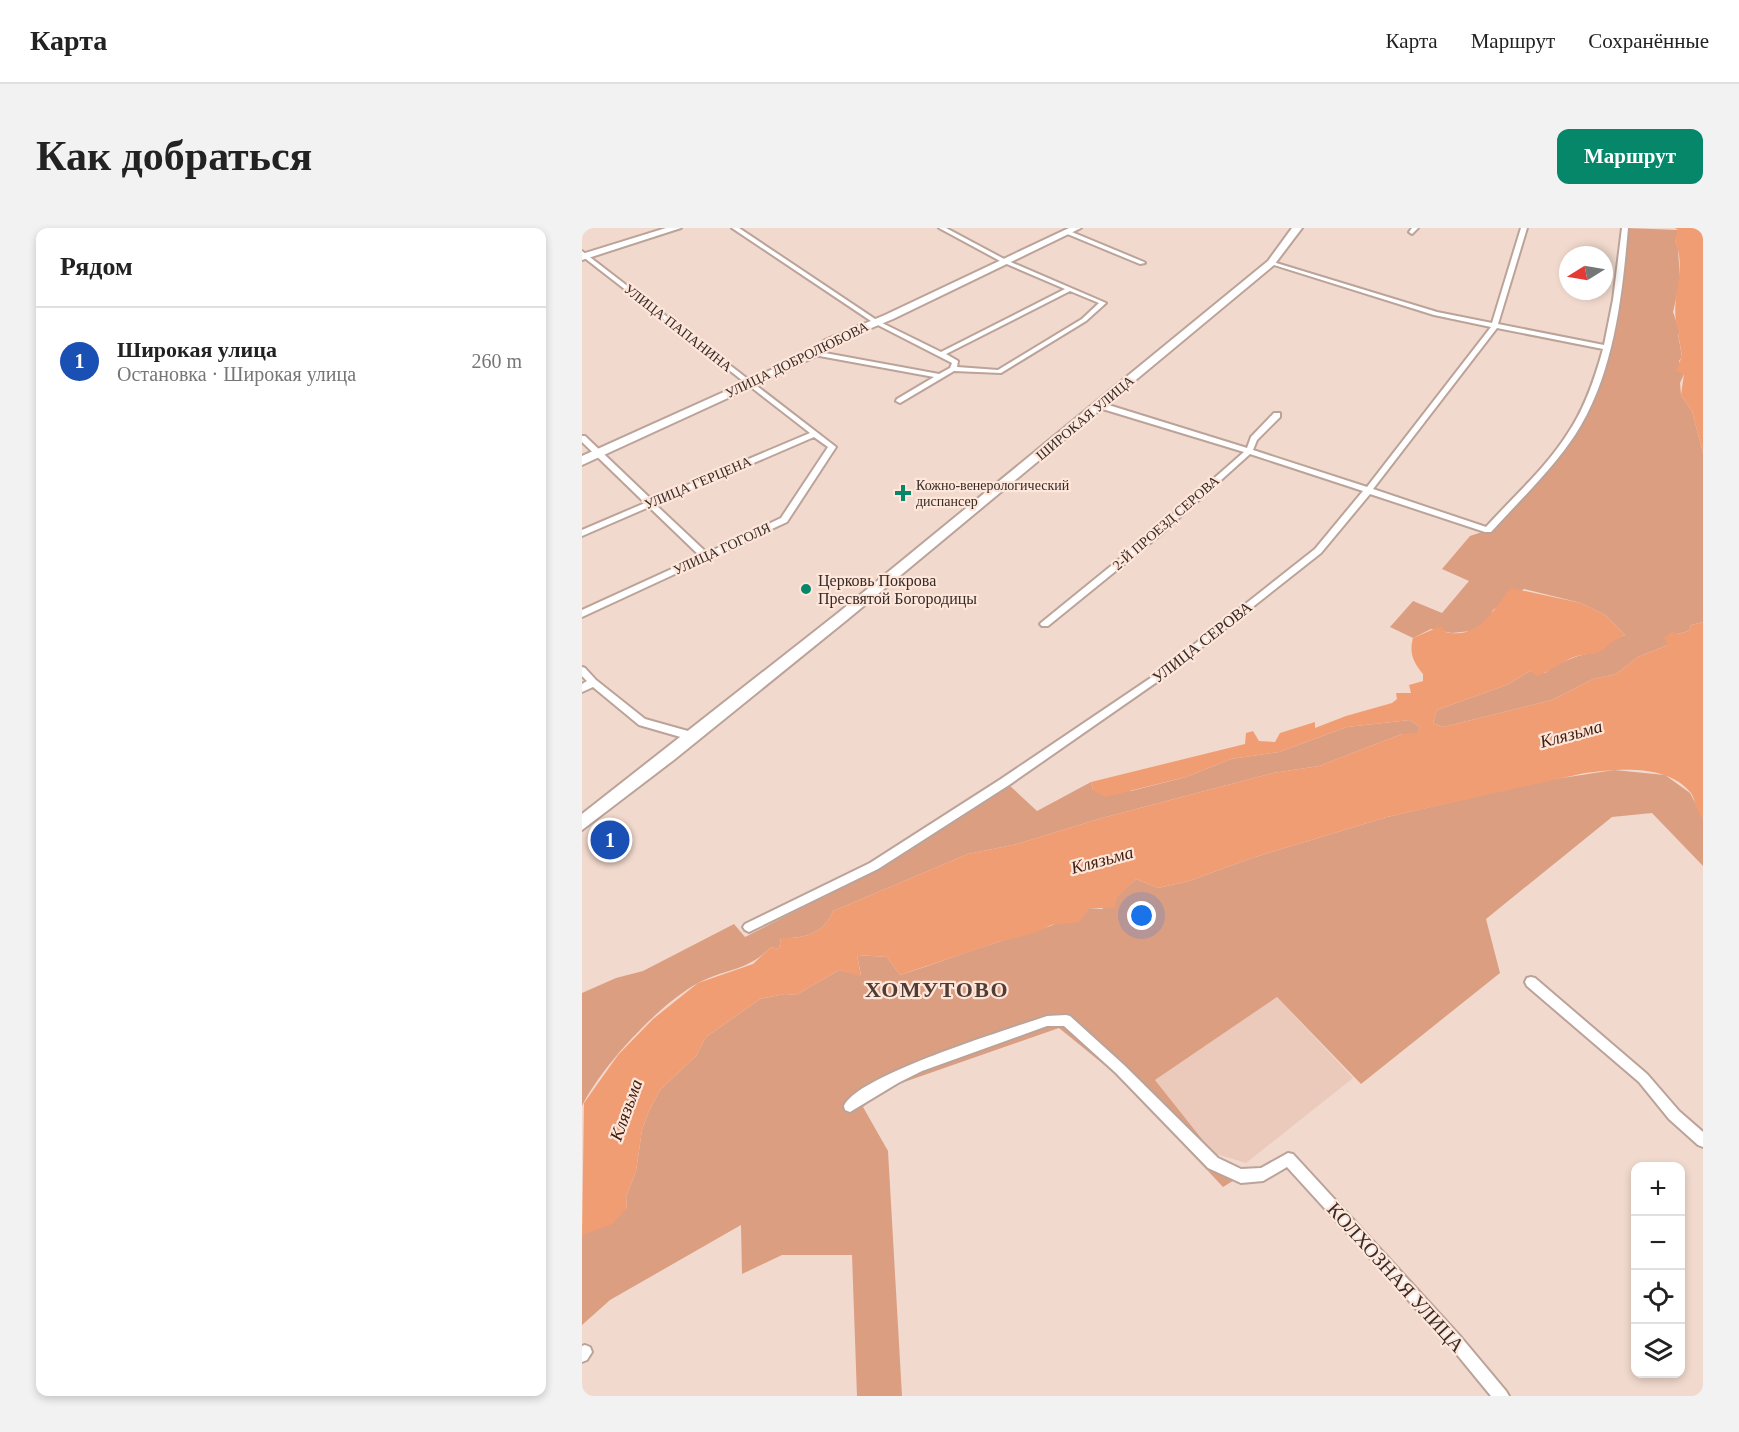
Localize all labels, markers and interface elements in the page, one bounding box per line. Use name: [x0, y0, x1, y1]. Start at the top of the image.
text: Карта: [30, 25, 107, 56]
text: Карта: [1386, 29, 1438, 53]
text: Маршрут: [1471, 29, 1555, 53]
text: Сохранённые: [1588, 29, 1709, 53]
button: Маршрут: [1557, 129, 1703, 184]
text: Как добраться: [36, 133, 312, 179]
north arrow: [1559, 246, 1613, 300]
text: Рядом: [60, 252, 133, 281]
street label: УЛИЦА ПАПАНИНА: [621, 281, 736, 375]
street label: УЛИЦА ДОБРОЛЮБОВА: [723, 318, 872, 401]
text: Широкая улица: [117, 337, 277, 362]
text: 1: [75, 350, 85, 372]
text: 260 m: [471, 350, 522, 372]
text: Остановка · Широкая улица: [117, 363, 356, 385]
street label: ШИРОКАЯ УЛИЦА: [1033, 372, 1138, 463]
street label: УЛИЦА ГЕРЦЕНА: [642, 453, 755, 512]
street label: 2-Й ПРОЕЗД СЕРОВА: [1109, 471, 1223, 573]
place label: Кожно-венерологический диспансер: [916, 478, 1070, 509]
marker: Кожно-венерологический диспансер: [894, 484, 912, 502]
street label: УЛИЦА ГОГОЛЯ: [671, 520, 773, 578]
place label: Церковь Покрова Пресвятой Богородицы: [818, 572, 977, 608]
marker: Церковь Покрова Пресвятой Богородицы: [799, 582, 813, 596]
street label: УЛИЦА СЕРОВА: [1149, 598, 1256, 687]
water label: Клязьма: [1537, 716, 1604, 752]
pin: 1: [591, 818, 630, 862]
water label: Клязьма: [1068, 842, 1135, 878]
your location: [1127, 901, 1156, 930]
district label: ХОМУТОВО: [865, 977, 1009, 1002]
water label: Клязьма: [605, 1077, 646, 1144]
map controls: [1631, 1162, 1685, 1378]
button: +: [1631, 1162, 1685, 1216]
street label: КОЛХОЗНАЯ УЛИЦА: [1322, 1198, 1469, 1357]
button: −: [1631, 1216, 1685, 1270]
button: locate: [1631, 1270, 1685, 1324]
button: layers: [1631, 1324, 1685, 1378]

